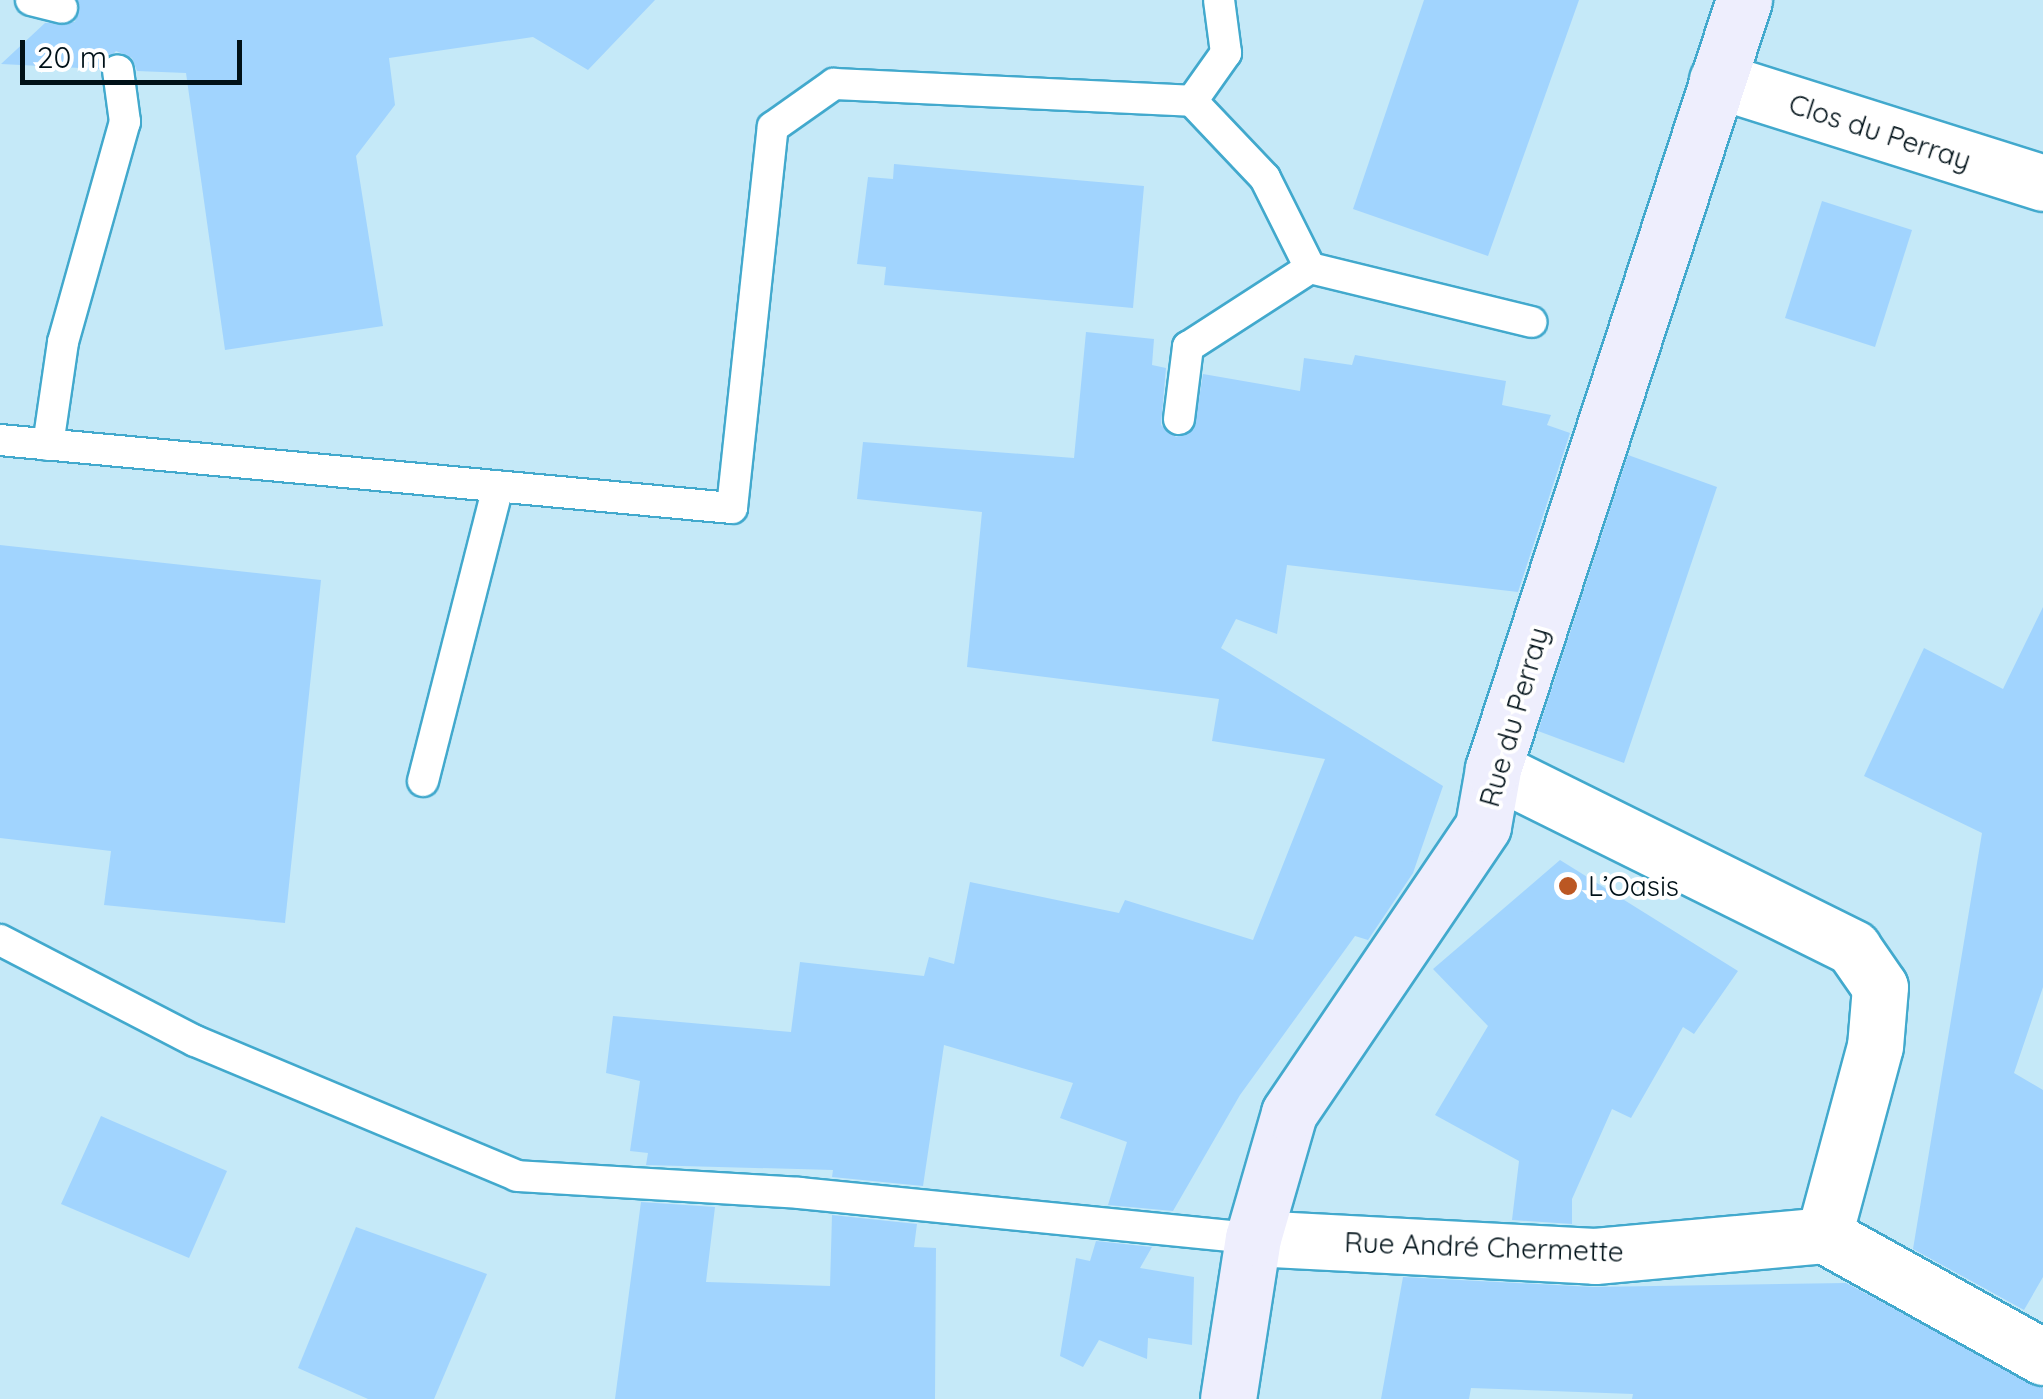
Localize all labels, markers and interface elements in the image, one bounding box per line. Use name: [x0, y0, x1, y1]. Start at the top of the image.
scale bar: [25, 20, 248, 82]
text: 20 m: [37, 38, 107, 76]
street label: Clos du Perray: [1785, 87, 1975, 177]
street label: Rue du Perray: [1472, 623, 1556, 811]
place label: L’Oasis: [1588, 869, 1679, 903]
marker: L’Oasis: [1557, 875, 1579, 897]
street label: Rue André Chermette: [1344, 1225, 1624, 1269]

